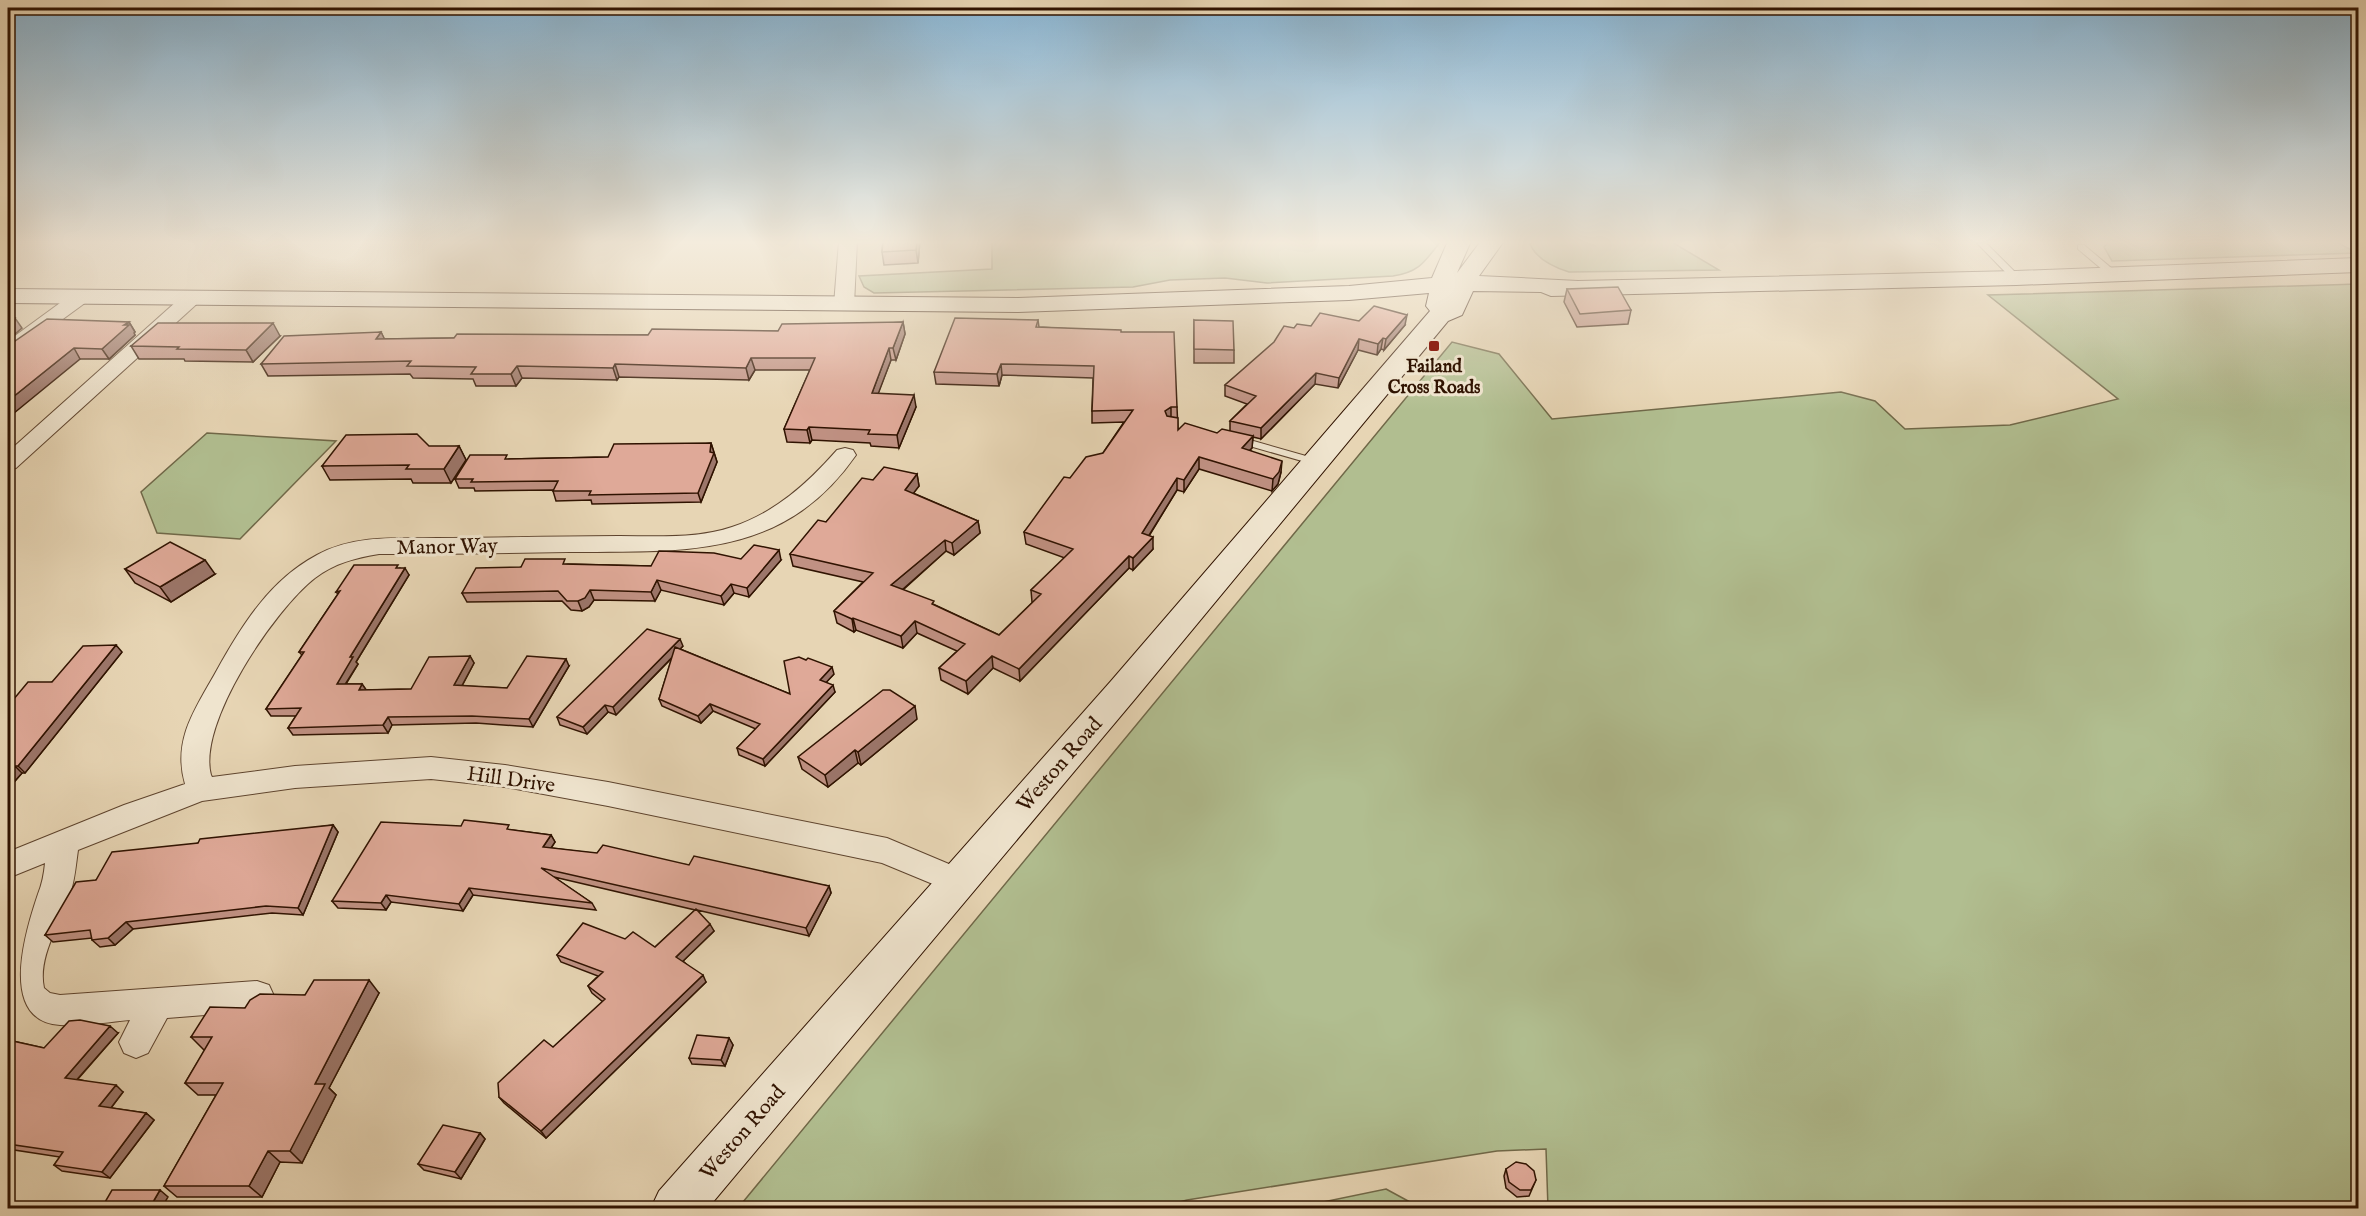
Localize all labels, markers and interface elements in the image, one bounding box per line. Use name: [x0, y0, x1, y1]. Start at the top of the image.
marker: Failand Cross Roads: [1427, 339, 1441, 353]
place label: Failand Cross Roads: [1388, 356, 1481, 400]
street label: Manor Way: [396, 533, 499, 562]
street label: Weston Road: [1011, 711, 1109, 818]
street label: Hill Drive: [465, 761, 557, 800]
street label: Weston Road: [694, 1079, 792, 1186]

